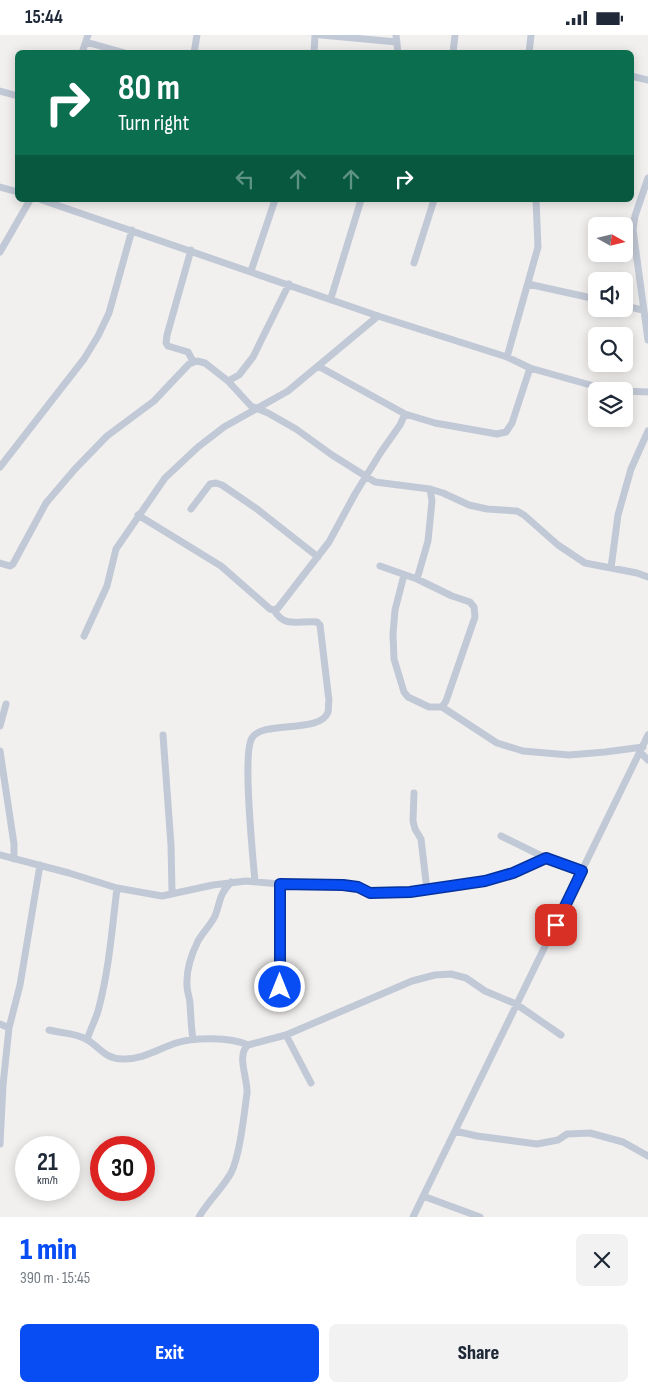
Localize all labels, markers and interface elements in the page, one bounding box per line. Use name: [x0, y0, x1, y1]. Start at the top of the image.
text: 15:44: [25, 6, 63, 29]
text: 80 m: [118, 67, 180, 110]
icon: right: [35, 70, 100, 135]
text: Turn right: [118, 110, 189, 137]
icon: left: [231, 165, 259, 193]
icon: ahead: [284, 165, 312, 193]
icon: ahead: [337, 165, 365, 193]
icon: right: [390, 165, 418, 193]
north arrow: [588, 217, 632, 263]
map controls: [588, 217, 633, 427]
button: sound: [588, 272, 633, 317]
button: search: [588, 327, 633, 372]
button: layers: [588, 382, 633, 427]
pin: [535, 904, 577, 946]
icon: arrive: [542, 911, 570, 939]
position arrow: [253, 960, 305, 1012]
speed limit sign: 30: [90, 1136, 155, 1201]
text: 21: [37, 1147, 58, 1178]
text: km/h: [37, 1173, 58, 1188]
text: 1 min: [20, 1232, 77, 1268]
button: close: [576, 1234, 628, 1286]
text: 390 m · 15:45: [20, 1269, 90, 1288]
button: Exit: [20, 1324, 319, 1382]
button: Share: [329, 1324, 628, 1382]

